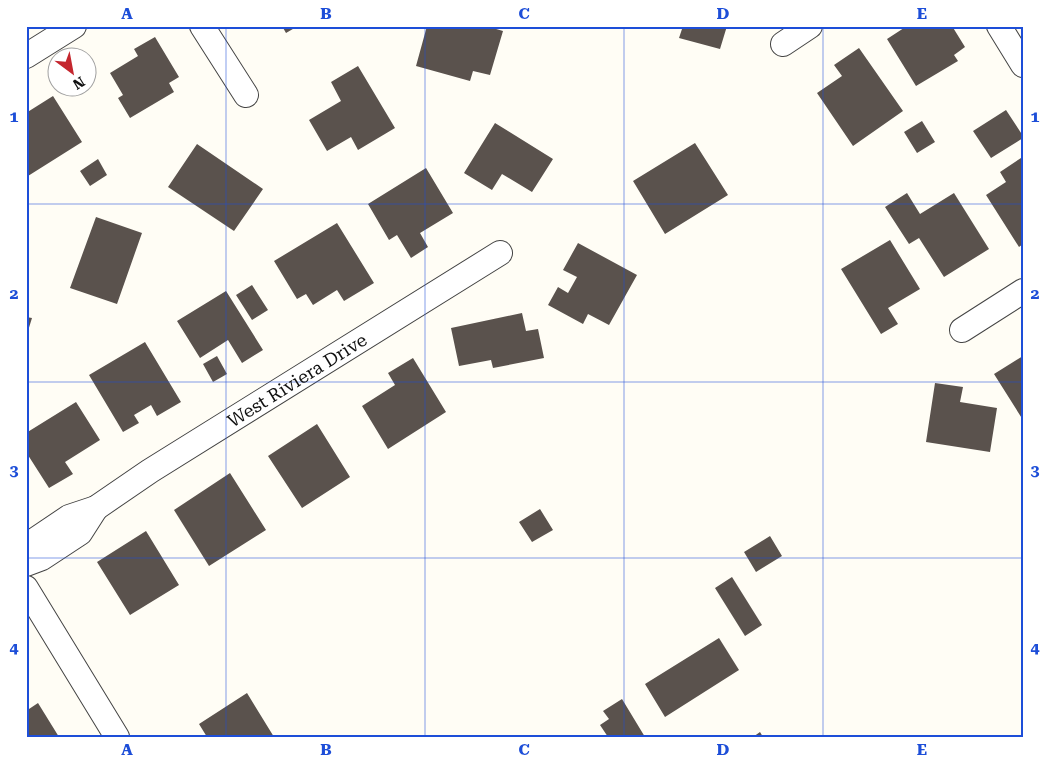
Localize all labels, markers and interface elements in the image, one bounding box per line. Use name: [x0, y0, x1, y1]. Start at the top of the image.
text: A: [121, 4, 133, 23]
text: B: [320, 4, 332, 23]
text: C: [518, 4, 530, 23]
text: D: [717, 4, 730, 23]
text: E: [917, 4, 927, 23]
north arrow: [48, 48, 98, 98]
text: N: [70, 73, 88, 93]
text: 1: [10, 107, 19, 126]
text: 1: [1031, 107, 1040, 126]
text: 2: [10, 284, 19, 303]
text: 2: [1031, 284, 1040, 303]
street label: West Riviera Drive: [223, 328, 370, 431]
text: 3: [10, 461, 19, 480]
text: 3: [1031, 461, 1040, 480]
text: 4: [10, 638, 19, 657]
text: 4: [1031, 638, 1040, 657]
text: A: [121, 740, 133, 759]
text: B: [320, 740, 332, 759]
text: C: [518, 740, 530, 759]
text: D: [717, 740, 730, 759]
text: E: [917, 740, 927, 759]

